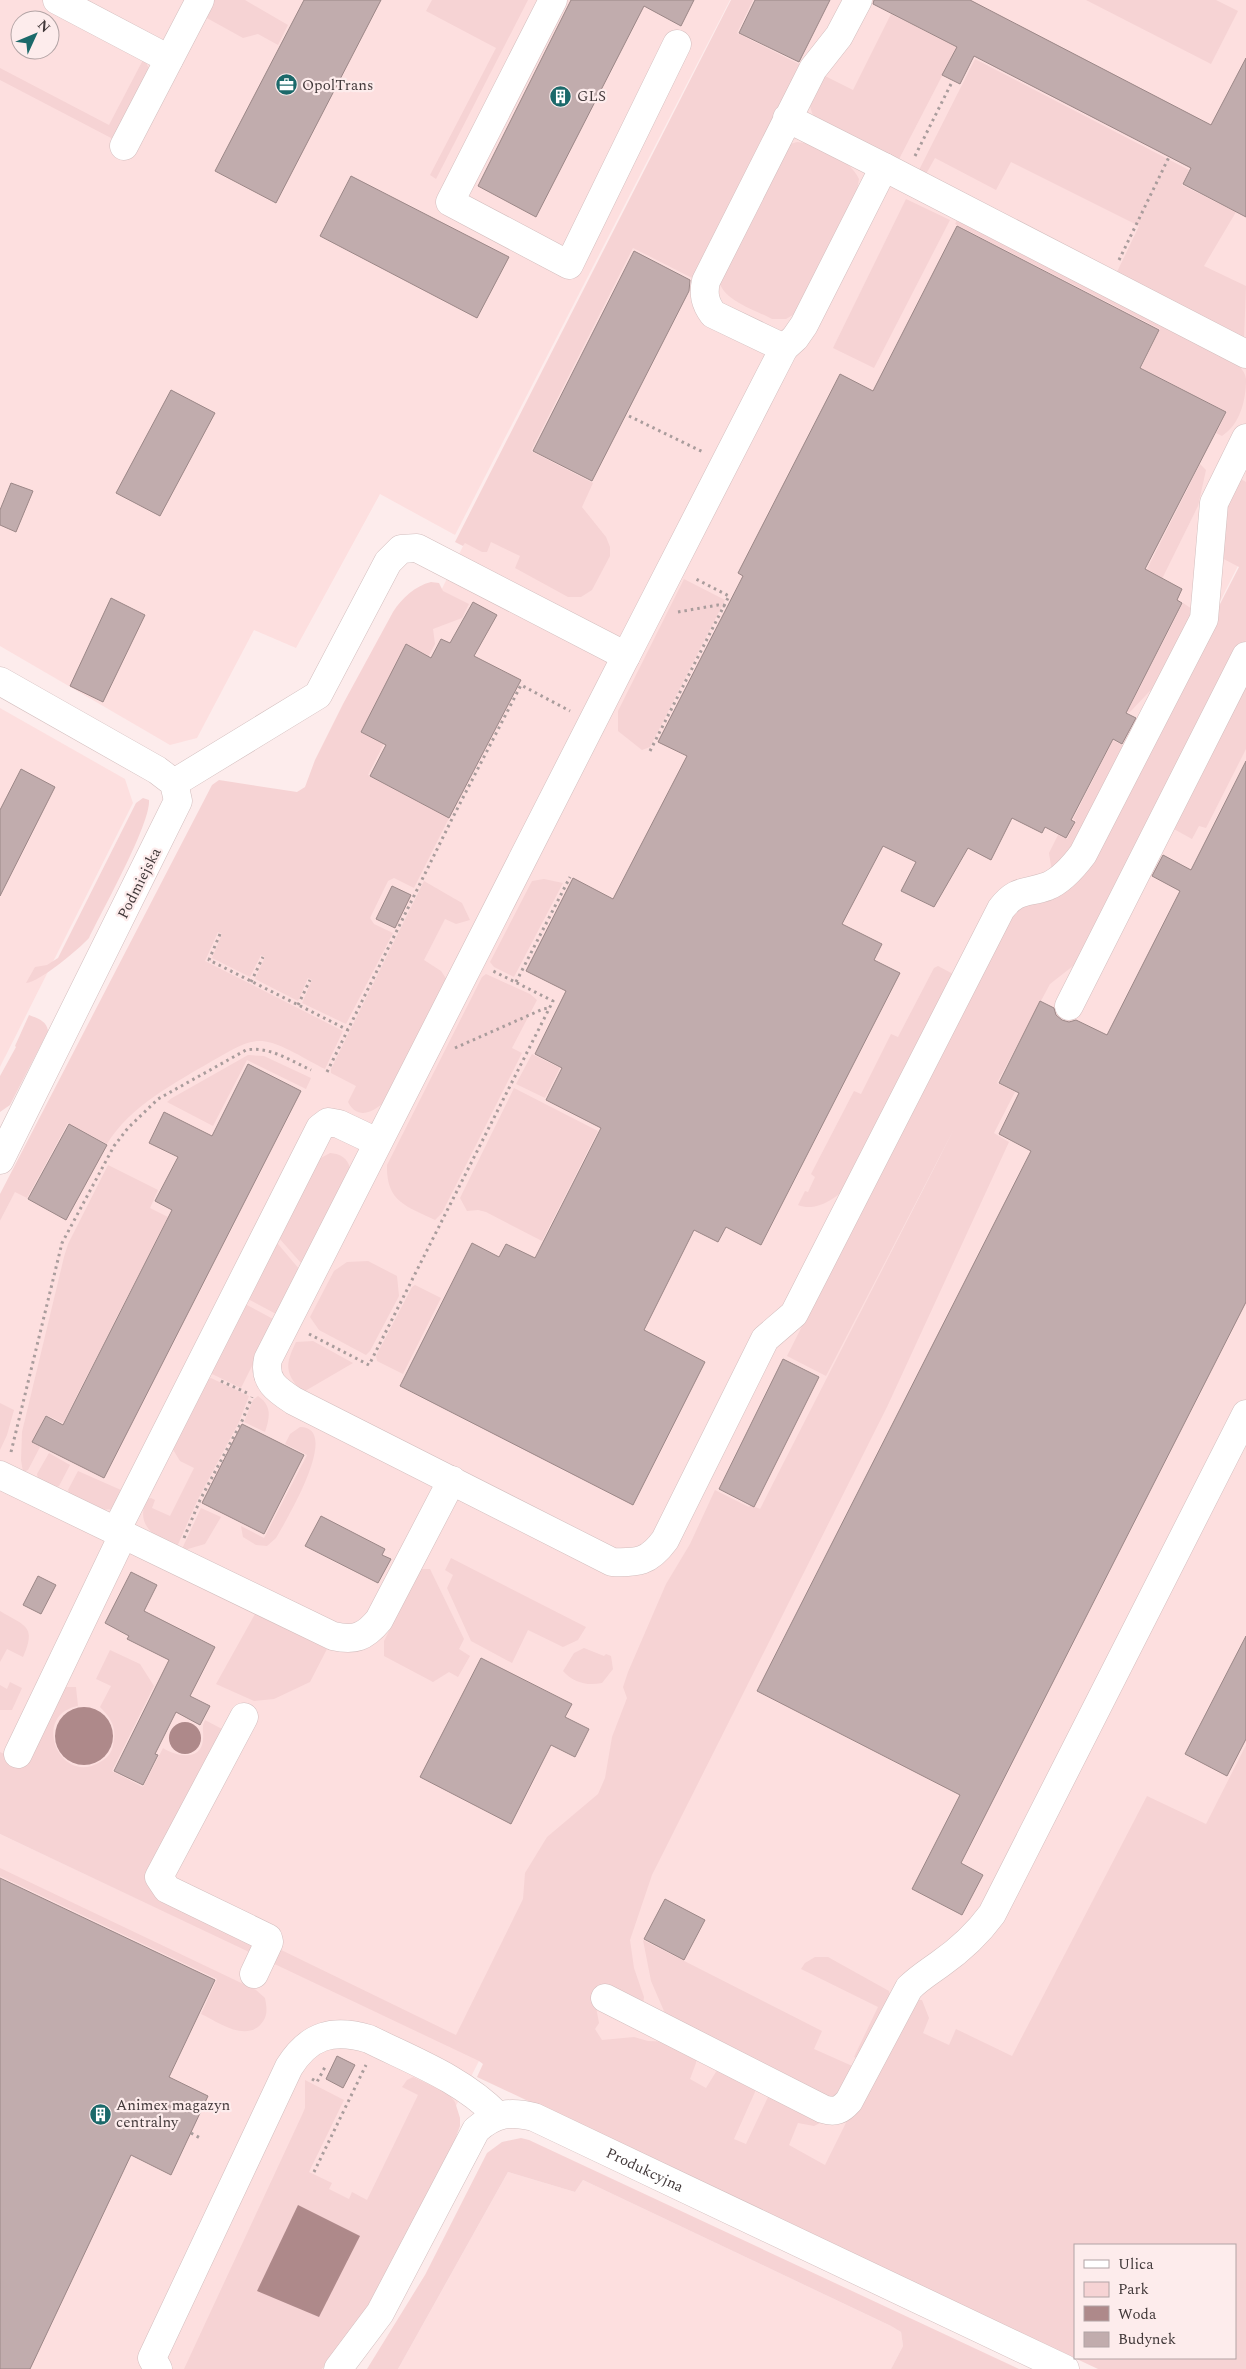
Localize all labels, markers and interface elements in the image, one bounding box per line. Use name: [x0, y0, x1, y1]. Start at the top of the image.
north arrow: [10, 10, 60, 60]
text: N: [32, 15, 56, 38]
office icon: OpolTrans: [274, 73, 298, 97]
place label: OpolTrans: [302, 74, 374, 97]
building icon: GLS: [549, 84, 573, 108]
place label: GLS: [577, 85, 606, 108]
street label: Podmiejska: [112, 843, 168, 923]
place label: Animex magazyn centralny: [116, 2094, 231, 2134]
building icon: Animex magazyn centralny: [88, 2102, 112, 2126]
street label: Produkcyjna: [602, 2142, 688, 2199]
legend: [1074, 2244, 1236, 2359]
text: Ulica: [1118, 2253, 1154, 2276]
text: Park: [1118, 2278, 1149, 2301]
text: Woda: [1118, 2303, 1157, 2326]
text: Budynek: [1118, 2328, 1176, 2351]

